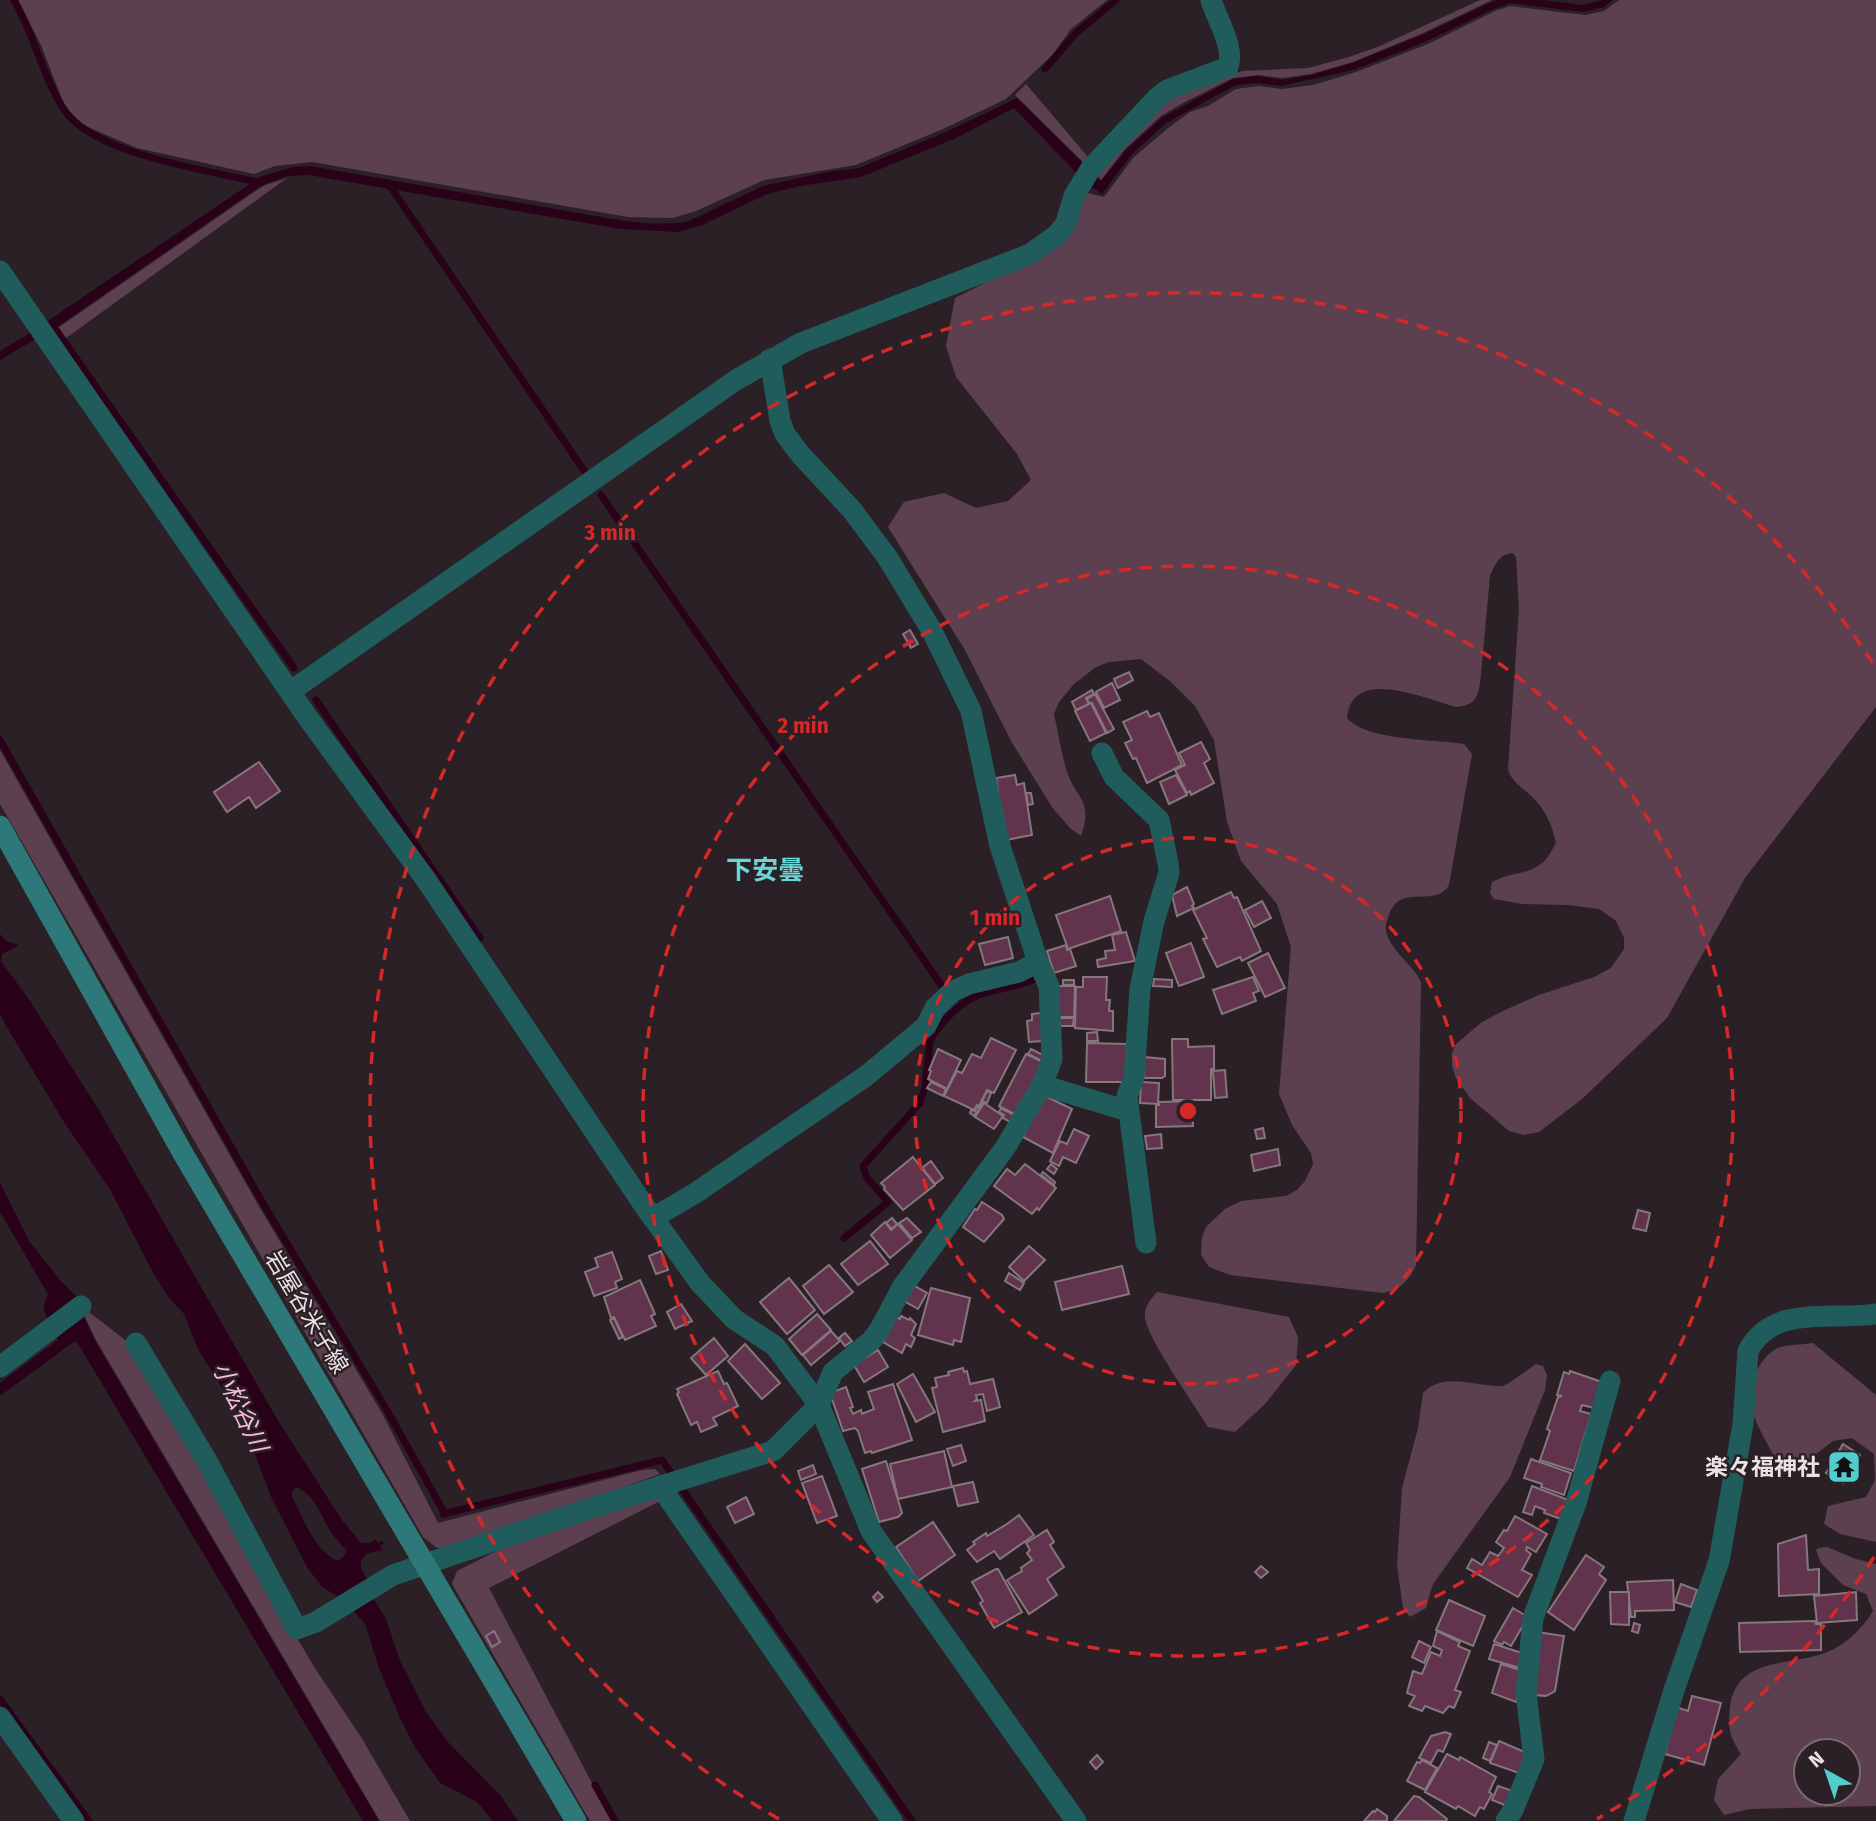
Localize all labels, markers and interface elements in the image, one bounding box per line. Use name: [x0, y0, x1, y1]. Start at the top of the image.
text: 3 min: [583, 520, 636, 546]
text: 2 min: [777, 713, 829, 739]
district label: 下安曇: [726, 855, 804, 886]
text: 1 min: [970, 905, 1020, 931]
centre of rings: [1176, 1099, 1200, 1123]
street label: 岩屋谷米子線: [259, 1246, 355, 1378]
water label: 小松谷川: [207, 1358, 274, 1459]
temple icon: 楽々福神社: [1825, 1448, 1863, 1486]
place label: 楽々福神社: [1705, 1453, 1820, 1481]
north arrow: [1792, 1737, 1862, 1807]
text: N: [1804, 1746, 1829, 1772]

